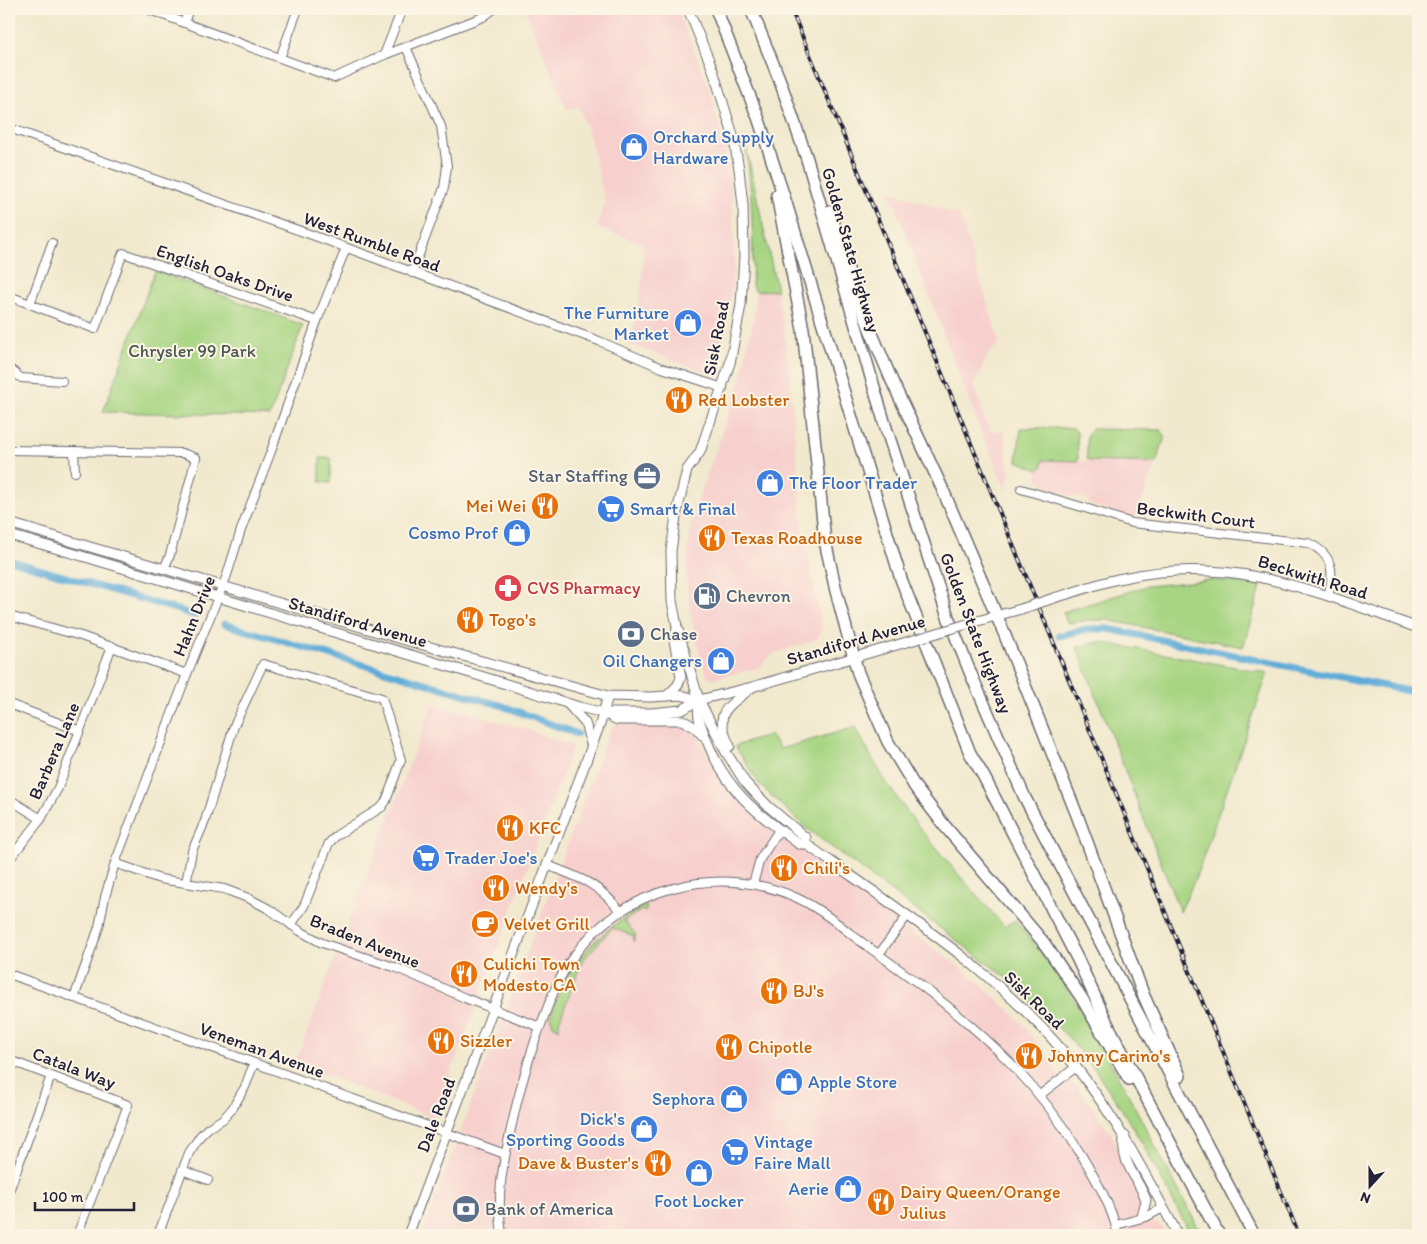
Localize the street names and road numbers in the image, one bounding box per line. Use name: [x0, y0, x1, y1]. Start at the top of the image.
street label: Golden State Highway: [817, 165, 885, 336]
street label: West Rumble Road: [301, 207, 444, 277]
street label: English Oaks Drive: [154, 239, 296, 307]
street label: Sisk Road: [698, 299, 734, 377]
street label: Beckwith Court: [1135, 497, 1257, 533]
street label: Golden State Highway: [935, 549, 1017, 717]
street label: Beckwith Road: [1255, 550, 1371, 604]
street label: Hahn Drive: [168, 572, 220, 660]
street label: Standiford Avenue: [286, 592, 430, 652]
street label: Standiford Avenue: [784, 610, 928, 670]
street label: Barbera Lane: [24, 699, 84, 803]
street label: Braden Avenue: [307, 909, 423, 973]
street label: Sisk Road: [999, 966, 1069, 1034]
street label: Veneman Avenue: [196, 1017, 328, 1083]
street label: Catala Way: [29, 1042, 119, 1094]
street label: Dale Road: [412, 1074, 460, 1155]

